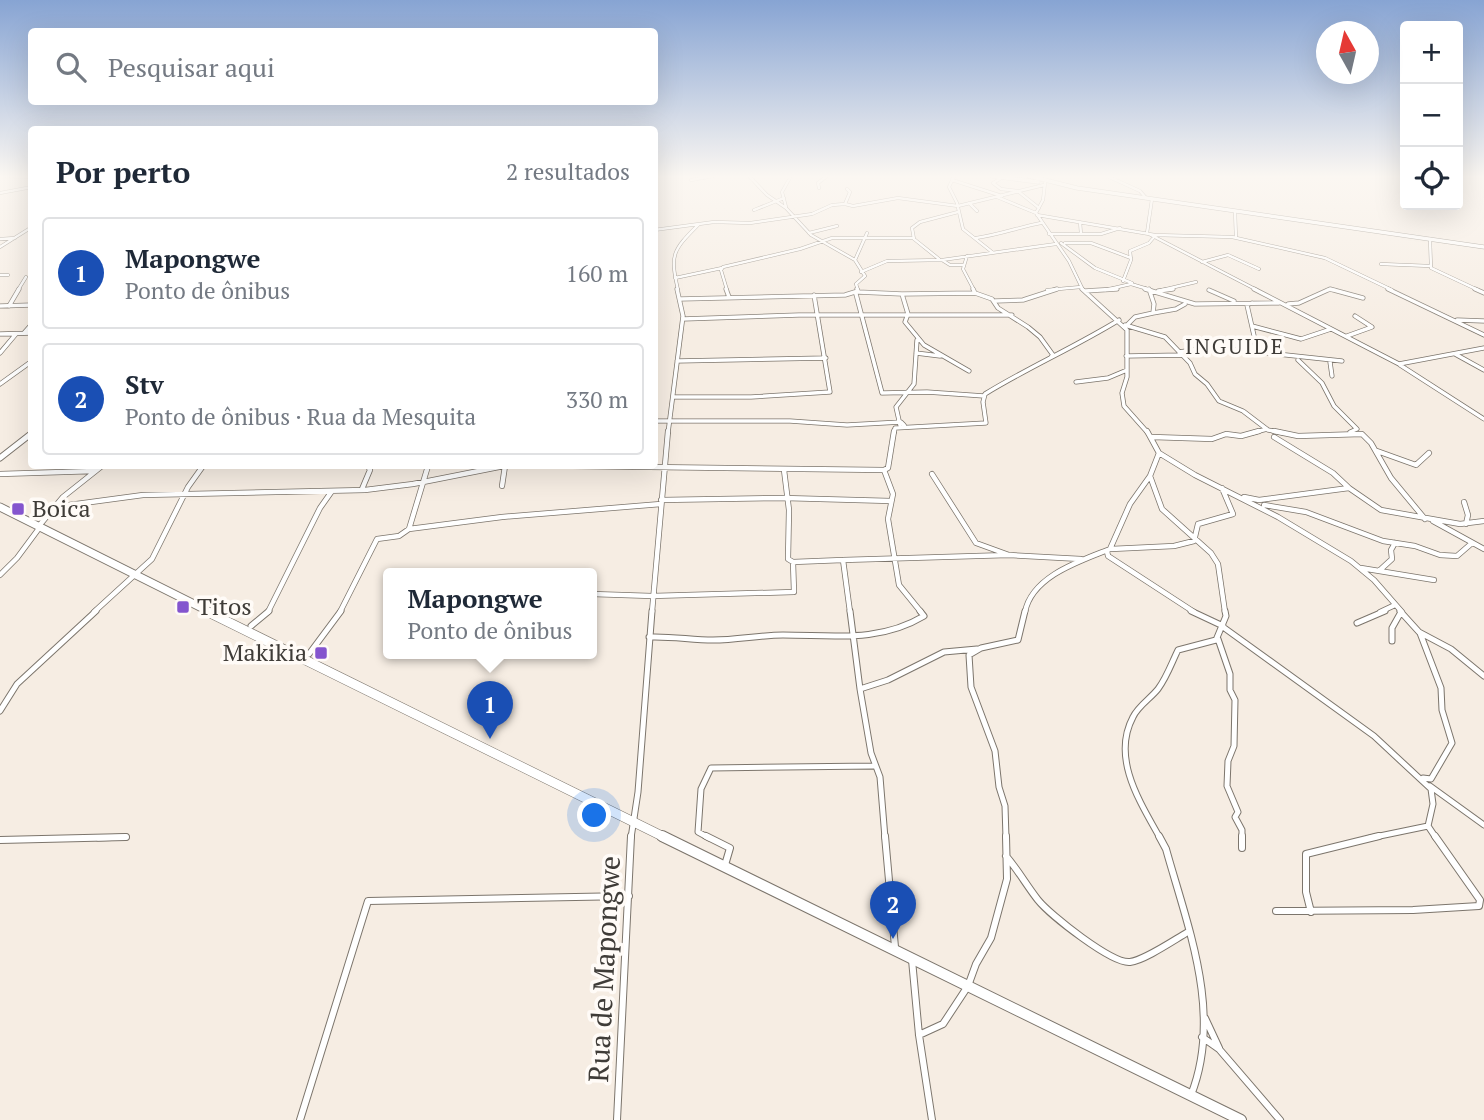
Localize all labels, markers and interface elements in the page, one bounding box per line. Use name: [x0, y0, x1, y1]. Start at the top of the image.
north arrow: [1316, 21, 1379, 84]
map controls: [1400, 21, 1463, 210]
button: +: [1400, 21, 1463, 84]
search box: [28, 28, 658, 105]
icon: search: [52, 48, 90, 86]
text: Pesquisar aqui: [108, 50, 275, 84]
button: −: [1400, 84, 1463, 147]
button: locate: [1400, 147, 1463, 210]
text: Por perto: [56, 152, 190, 192]
text: 2 resultados: [506, 156, 630, 187]
text: Mapongwe: [125, 241, 260, 275]
text: 1: [75, 258, 88, 289]
text: 160 m: [566, 258, 628, 289]
text: Ponto de ônibus: [125, 275, 290, 306]
district label: INGUIDE: [1185, 332, 1285, 360]
text: Stv: [125, 367, 164, 401]
text: 2: [75, 384, 88, 415]
text: 330 m: [566, 384, 628, 415]
text: Ponto de ônibus · Rua da Mesquita: [125, 401, 476, 432]
place label: Boica: [32, 492, 91, 524]
marker: Boica: [10, 501, 26, 517]
popup: [383, 568, 597, 659]
text: Mapongwe: [407, 581, 543, 615]
place label: Titos: [197, 590, 252, 622]
marker: Titos: [175, 599, 191, 615]
text: Ponto de ônibus: [407, 615, 573, 646]
place label: Makikia: [223, 636, 307, 668]
marker: Makikia: [313, 645, 329, 661]
pin: 1: [467, 681, 513, 739]
your location: [577, 798, 611, 832]
street label: Rua de Mapongwe: [579, 855, 628, 1083]
pin: 2: [870, 881, 916, 939]

